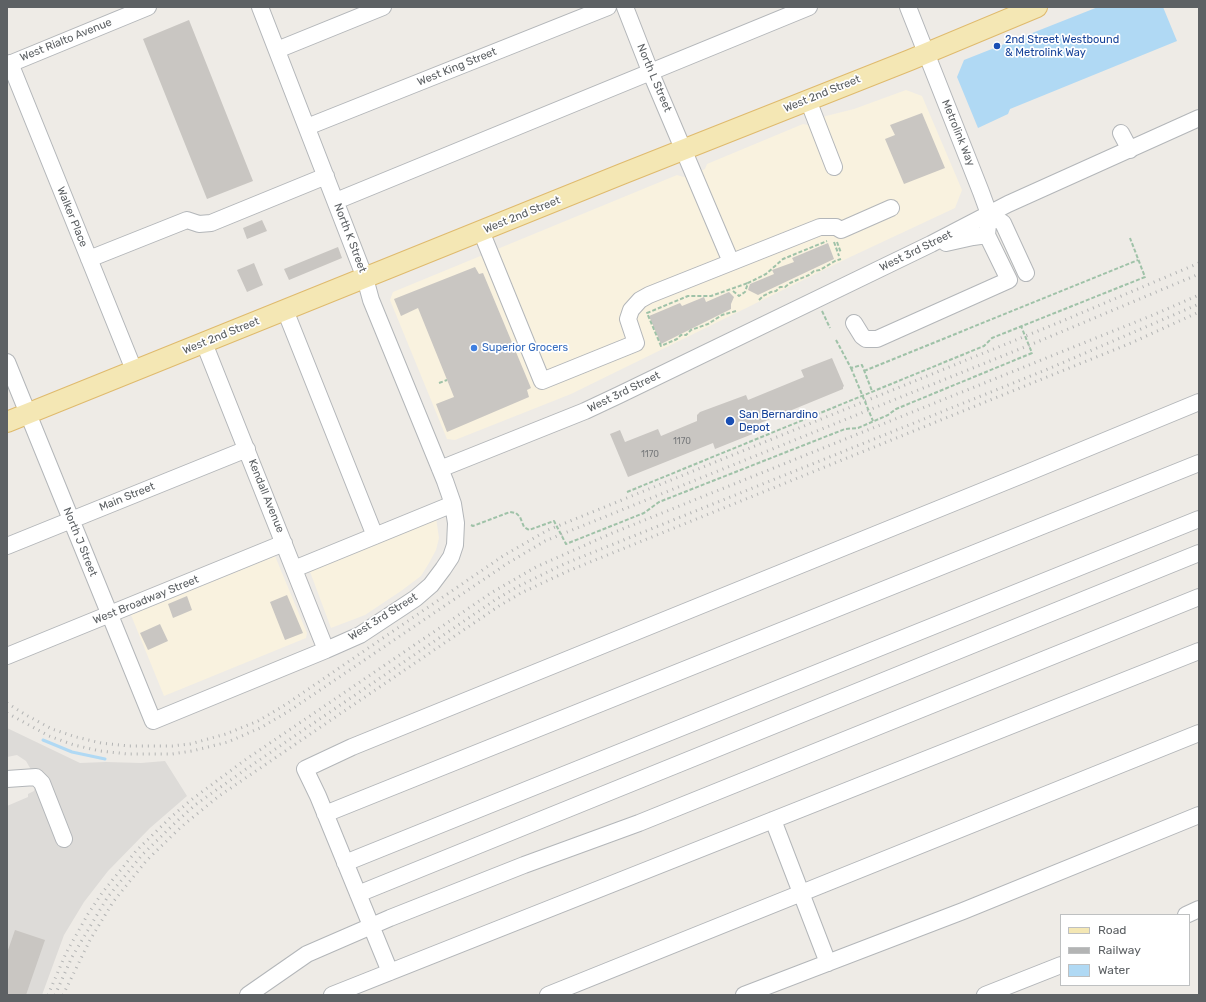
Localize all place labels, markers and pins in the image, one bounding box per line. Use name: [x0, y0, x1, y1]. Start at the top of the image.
place label: 2nd Street Westbound & Metrolink Way: [1005, 33, 1119, 59]
marker: 2nd Street Westbound & Metrolink Way: [992, 41, 1002, 51]
place label: Superior Grocers: [482, 341, 568, 355]
marker: Superior Grocers: [469, 343, 479, 353]
place label: San Bernardino Depot: [739, 408, 818, 434]
marker: San Bernardino Depot: [724, 415, 736, 427]

